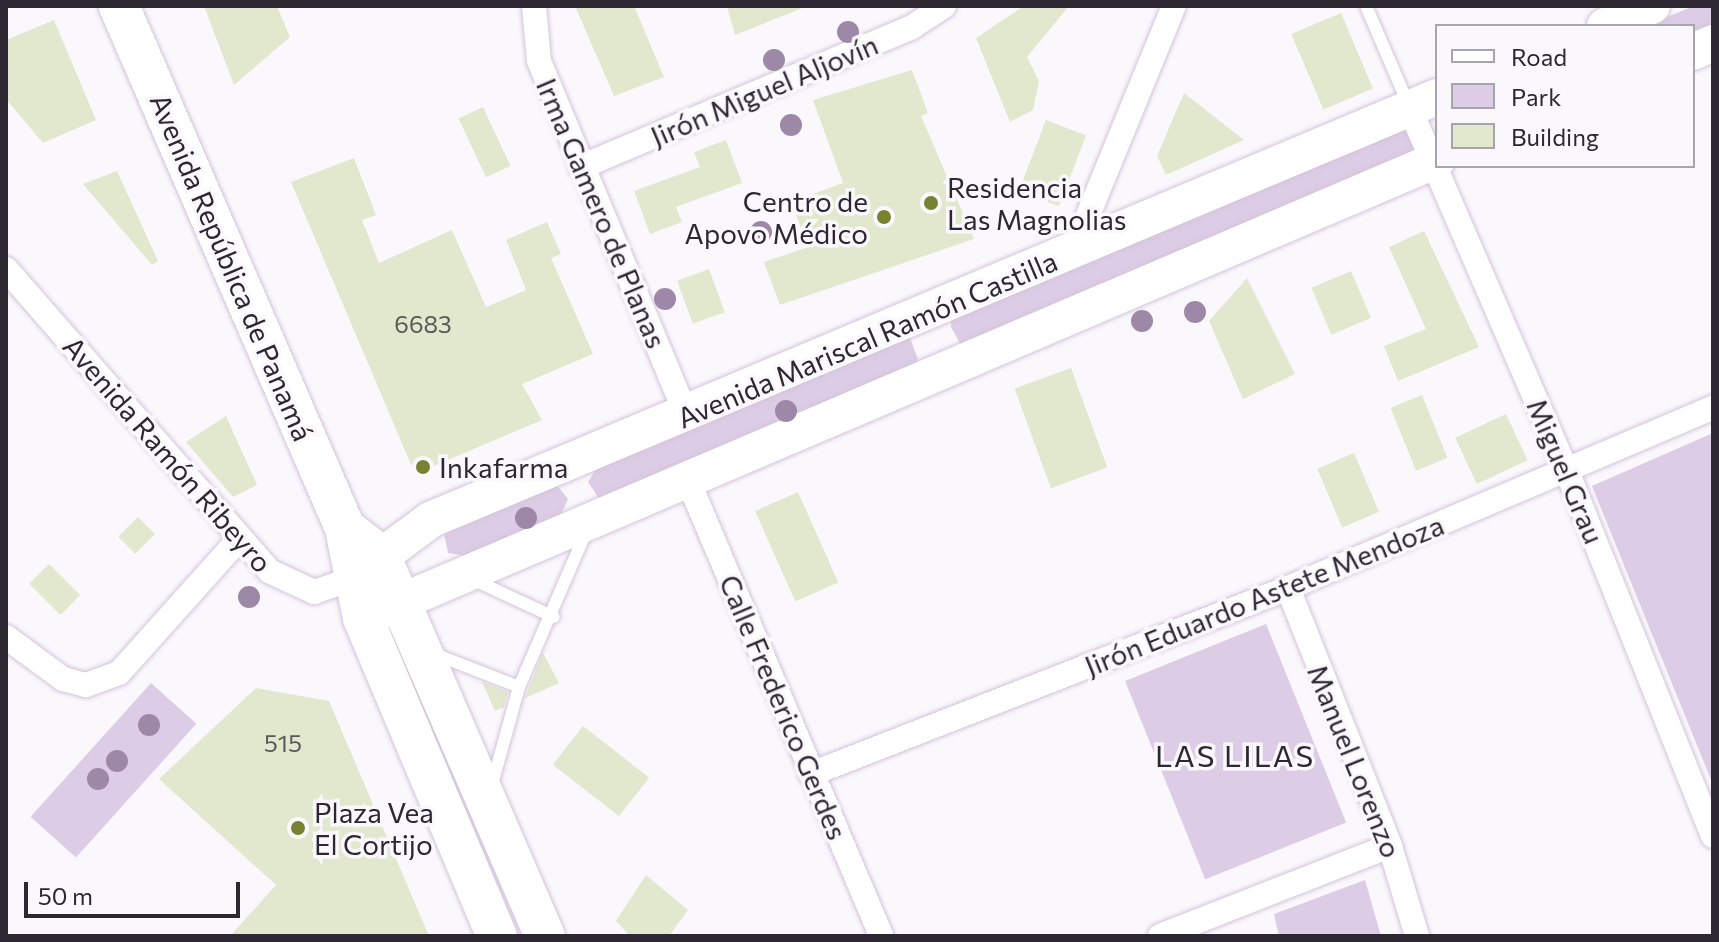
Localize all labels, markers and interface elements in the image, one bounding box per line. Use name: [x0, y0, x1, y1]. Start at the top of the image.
legend: [1435, 24, 1695, 168]
street label: Jirón Miguel Aljovín: [645, 27, 883, 153]
text: Road: [1511, 42, 1567, 71]
street label: Irma Gamero de Planas: [530, 73, 674, 353]
text: Park: [1511, 82, 1561, 111]
street label: Avenida República de Panamá: [143, 88, 321, 446]
text: Building: [1511, 122, 1599, 151]
place label: Residencia Las Magnolias: [947, 170, 1127, 236]
place label: Centro de Apovo Médico: [684, 184, 868, 250]
marker: Residencia Las Magnolias: [922, 194, 940, 212]
marker: Centro de Apovo Médico: [875, 208, 893, 226]
street label: Avenida Mariscal Ramón Castilla: [672, 244, 1062, 434]
house number: 6683: [394, 310, 452, 338]
street label: Avenida Ramón Ribeyro: [57, 329, 279, 579]
street label: Miguel Grau: [1520, 394, 1612, 548]
place label: Inkafarma: [439, 450, 568, 484]
marker: Inkafarma: [414, 458, 432, 476]
street label: Jirón Eduardo Astete Mendoza: [1079, 507, 1449, 683]
street label: Calle Frederico Gerdes: [713, 570, 855, 844]
street label: Manuel Lorenzo: [1301, 660, 1409, 862]
house number: 515: [264, 729, 302, 757]
district label: LAS LILAS: [1155, 737, 1315, 773]
place label: Plaza Vea El Cortijo: [314, 795, 434, 861]
marker: Plaza Vea El Cortijo: [289, 819, 307, 837]
scale bar: [28, 866, 244, 916]
text: 50 m: [38, 881, 93, 910]

